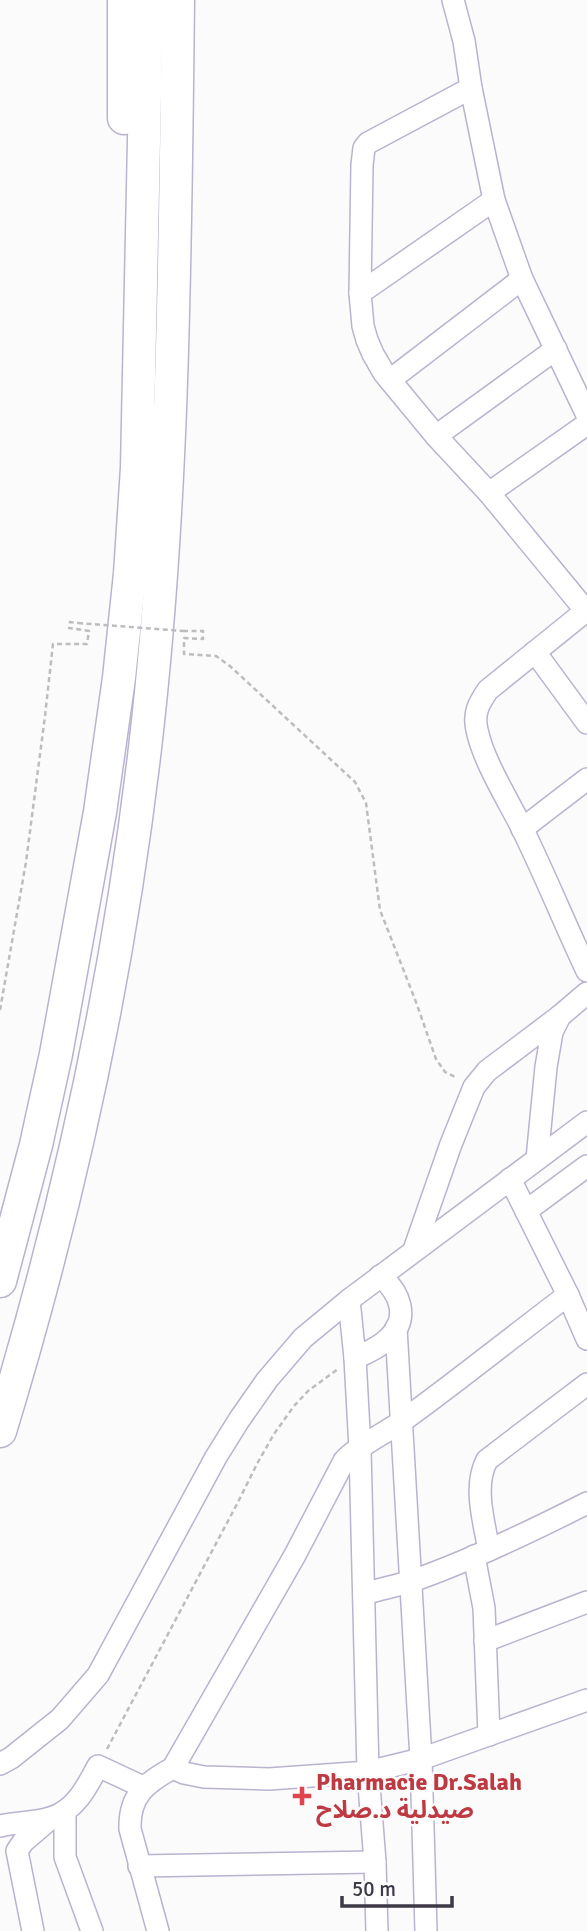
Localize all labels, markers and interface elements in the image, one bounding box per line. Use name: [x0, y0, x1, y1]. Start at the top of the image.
place label: Pharmacie Dr.Salah صيدلية د.صلاح: [316, 1767, 522, 1827]
marker: Pharmacie Dr.Salah صيدلية د.صلاح: [294, 1788, 310, 1804]
scale bar: [342, 1864, 452, 1908]
text: 50 m: [352, 1876, 396, 1902]

